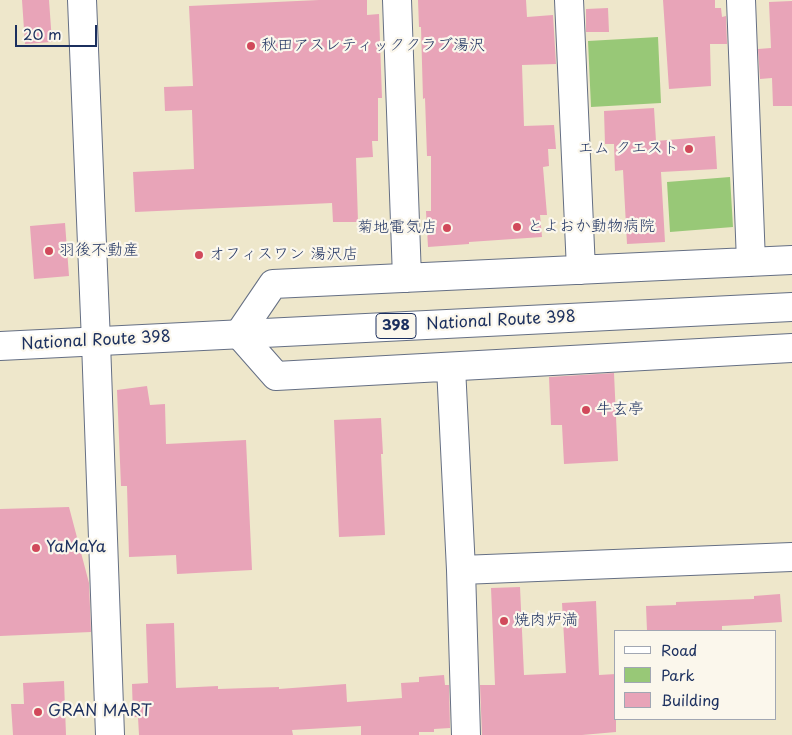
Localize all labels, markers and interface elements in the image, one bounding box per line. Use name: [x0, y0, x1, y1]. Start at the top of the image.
scale bar: [18, 15, 100, 47]
text: 20 m: [23, 22, 62, 45]
place label: 秋田アスレティッククラブ湯沢: [261, 36, 485, 56]
marker: 秋田アスレティッククラブ湯沢: [245, 40, 257, 52]
place label: エム クエスト: [578, 139, 679, 159]
marker: エム クエスト: [683, 143, 695, 155]
place label: とよおか動物病院: [527, 217, 655, 237]
place label: 菊地電気店: [357, 218, 437, 238]
marker: とよおか動物病院: [511, 221, 523, 233]
marker: 菊地電気店: [441, 222, 453, 234]
place label: 羽後不動産: [59, 241, 139, 261]
marker: 羽後不動産: [43, 245, 55, 257]
place label: オフィスワン 湯沢店: [209, 245, 358, 265]
marker: オフィスワン 湯沢店: [193, 249, 205, 261]
street label: National Route 398: [426, 307, 576, 335]
road number: 398: [376, 314, 416, 338]
street label: National Route 398: [21, 327, 171, 355]
place label: 牛玄亭: [596, 400, 644, 420]
marker: 牛玄亭: [580, 404, 592, 416]
place label: YaMaYa: [46, 538, 106, 558]
marker: YaMaYa: [30, 542, 42, 554]
place label: 焼肉炉満: [514, 611, 578, 631]
marker: 焼肉炉満: [498, 615, 510, 627]
legend: [614, 630, 777, 720]
text: Road: [661, 638, 697, 661]
text: Park: [661, 663, 695, 686]
text: Building: [661, 688, 720, 711]
place label: GRAN MART: [48, 702, 152, 722]
marker: GRAN MART: [32, 706, 44, 718]

